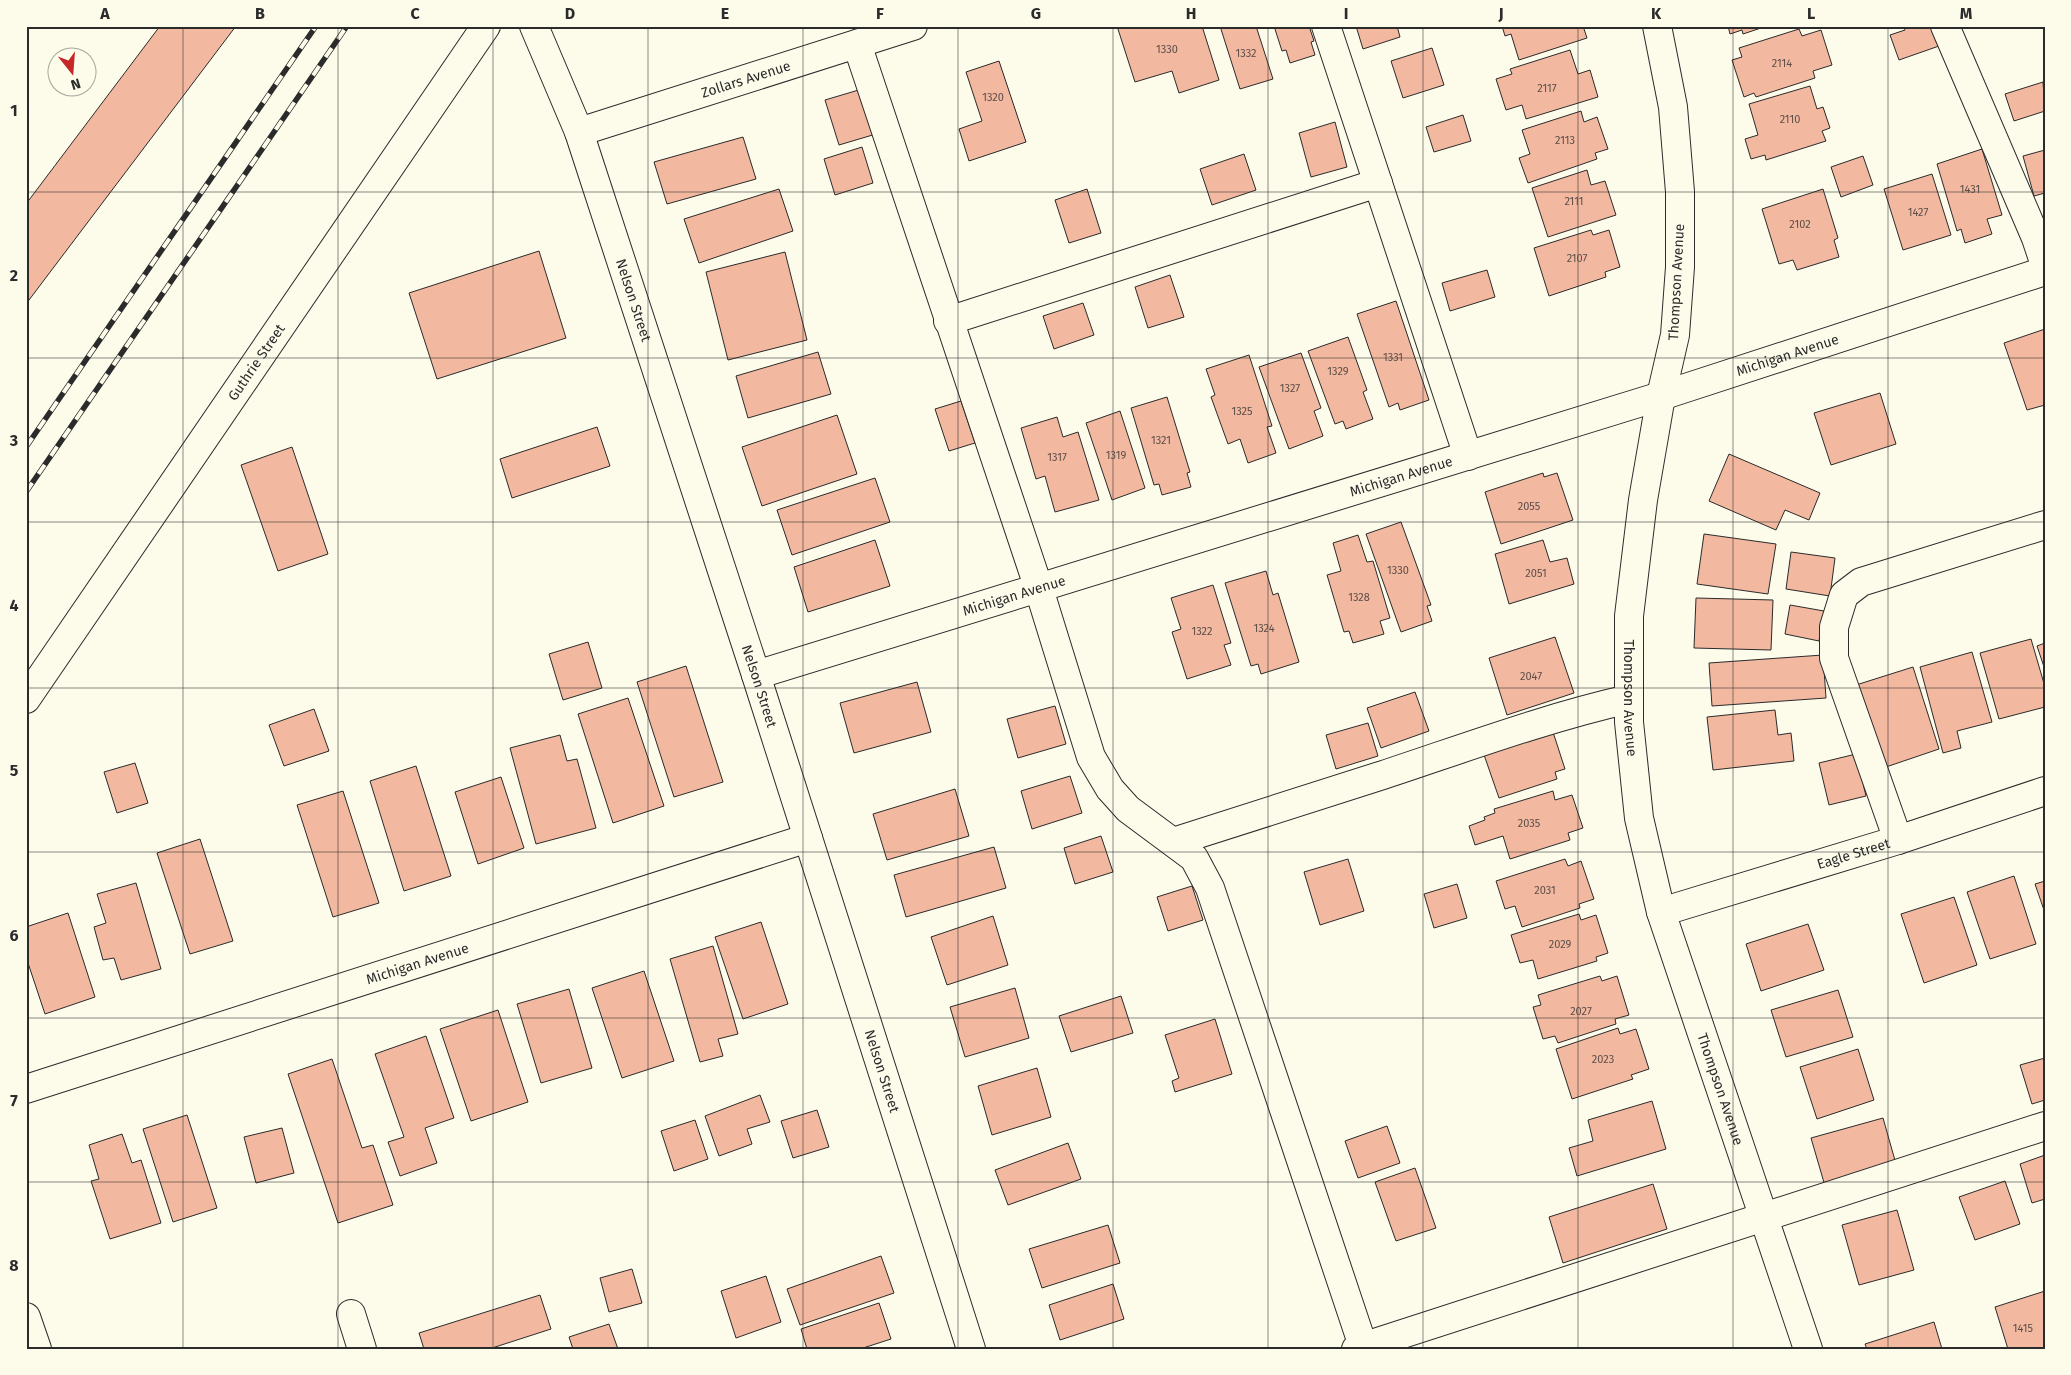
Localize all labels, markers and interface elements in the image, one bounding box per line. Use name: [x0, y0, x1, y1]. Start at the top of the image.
text: A: [99, 4, 110, 23]
text: B: [255, 4, 265, 23]
text: C: [410, 4, 420, 23]
text: D: [565, 4, 575, 23]
text: E: [721, 4, 729, 23]
text: F: [876, 4, 884, 23]
text: G: [1031, 4, 1041, 23]
text: H: [1186, 4, 1196, 23]
text: I: [1344, 4, 1348, 23]
text: J: [1497, 4, 1504, 23]
text: K: [1651, 4, 1662, 23]
text: L: [1807, 4, 1815, 23]
text: M: [1960, 4, 1973, 23]
house number: 1330: [1156, 43, 1178, 56]
house number: 1332: [1235, 47, 1257, 60]
north arrow: [48, 48, 98, 98]
street label: Zollars Avenue: [699, 57, 793, 102]
house number: 2114: [1772, 57, 1792, 70]
text: N: [69, 74, 83, 93]
house number: 2117: [1537, 82, 1557, 95]
house number: 1320: [982, 91, 1004, 104]
text: 1: [10, 101, 18, 120]
house number: 2110: [1780, 113, 1800, 126]
house number: 2113: [1555, 134, 1575, 147]
house number: 1431: [1960, 183, 1980, 196]
house number: 2111: [1564, 195, 1584, 208]
house number: 1427: [1908, 206, 1928, 219]
house number: 2102: [1789, 218, 1811, 231]
street label: Thompson Avenue: [1665, 223, 1688, 341]
house number: 2107: [1567, 252, 1587, 265]
street label: Nelson Street: [612, 257, 655, 345]
text: 2: [10, 266, 18, 285]
street label: Guthrie Street: [225, 320, 289, 404]
street label: Michigan Avenue: [1734, 331, 1841, 380]
house number: 1331: [1383, 351, 1403, 364]
house number: 1329: [1327, 365, 1349, 378]
house number: 1327: [1280, 382, 1300, 395]
house number: 1325: [1231, 405, 1253, 418]
text: 3: [9, 431, 18, 450]
house number: 1321: [1151, 434, 1171, 447]
house number: 1319: [1106, 449, 1126, 462]
house number: 1317: [1047, 451, 1067, 464]
street label: Michigan Avenue: [1348, 453, 1455, 500]
house number: 2055: [1518, 500, 1541, 513]
house number: 1330: [1387, 564, 1409, 577]
house number: 2051: [1525, 567, 1547, 580]
street label: Michigan Avenue: [961, 572, 1068, 620]
house number: 1328: [1348, 591, 1370, 604]
text: 4: [9, 596, 19, 615]
house number: 1324: [1253, 622, 1275, 635]
house number: 1322: [1191, 625, 1213, 638]
street label: Thompson Avenue: [1620, 639, 1641, 757]
street label: Nelson Street: [738, 643, 781, 731]
house number: 2047: [1520, 670, 1542, 683]
text: 5: [10, 761, 19, 780]
house number: 2035: [1518, 817, 1541, 830]
street label: Eagle Street: [1815, 835, 1893, 873]
house number: 2031: [1534, 884, 1556, 897]
text: 6: [9, 926, 19, 945]
house number: 2029: [1549, 938, 1572, 951]
street label: Michigan Avenue: [364, 939, 471, 988]
house number: 2027: [1570, 1005, 1592, 1018]
street label: Nelson Street: [861, 1028, 903, 1116]
street label: Thompson Avenue: [1693, 1031, 1747, 1148]
house number: 2023: [1592, 1053, 1614, 1066]
text: 7: [10, 1091, 18, 1110]
text: 8: [9, 1256, 19, 1275]
house number: 1415: [2013, 1322, 2034, 1335]

